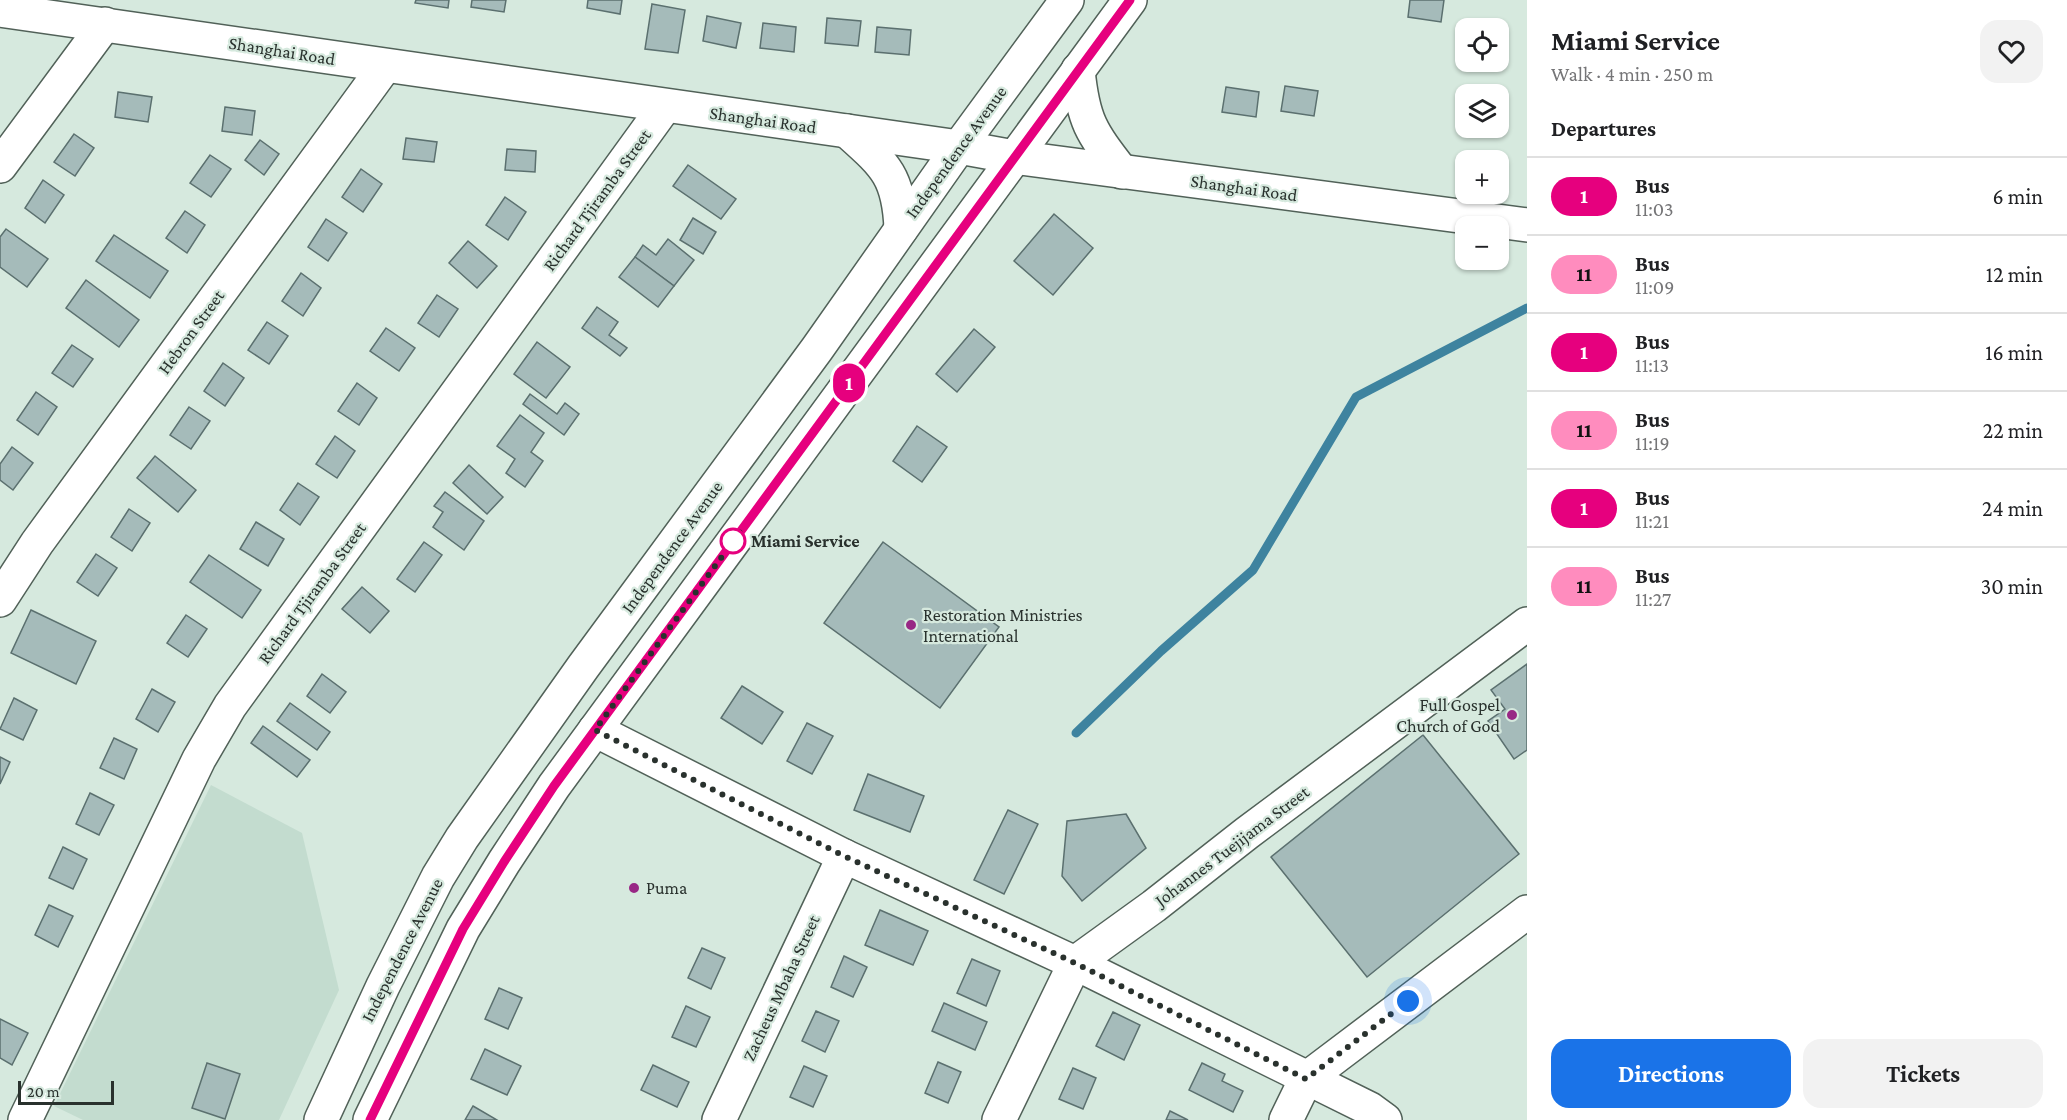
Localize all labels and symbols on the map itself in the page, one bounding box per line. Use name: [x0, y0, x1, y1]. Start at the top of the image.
street label: Shanghai Road: [227, 33, 337, 69]
street label: Independence Avenue: [901, 82, 1011, 222]
street label: Shanghai Road: [708, 103, 818, 137]
street label: Richard Tjiramba Street: [539, 125, 656, 275]
street label: Shanghai Road: [1189, 171, 1299, 205]
street label: Hebron Street: [154, 285, 229, 378]
line badge: 1: [830, 364, 868, 403]
street label: Independence Avenue: [617, 477, 727, 617]
street label: Richard Tjiramba Street: [254, 518, 371, 668]
marker: Miami Service: [720, 528, 746, 554]
place label: Miami Service: [751, 531, 860, 551]
place label: Restoration Ministries International: [923, 605, 1083, 646]
marker: Restoration Ministries International: [904, 618, 918, 632]
place label: Full Gospel Church of God: [1396, 695, 1501, 736]
marker: Full Gospel Church of God: [1505, 708, 1519, 722]
street label: Johannes Tuejijama Street: [1150, 781, 1314, 912]
street label: Independence Avenue: [357, 875, 447, 1025]
place label: Puma: [646, 878, 687, 898]
marker: Puma: [627, 881, 641, 895]
street label: Zacheus Mbaha Street: [738, 911, 824, 1064]
your location: [1393, 986, 1423, 1016]
scale bar: [18, 1078, 114, 1106]

